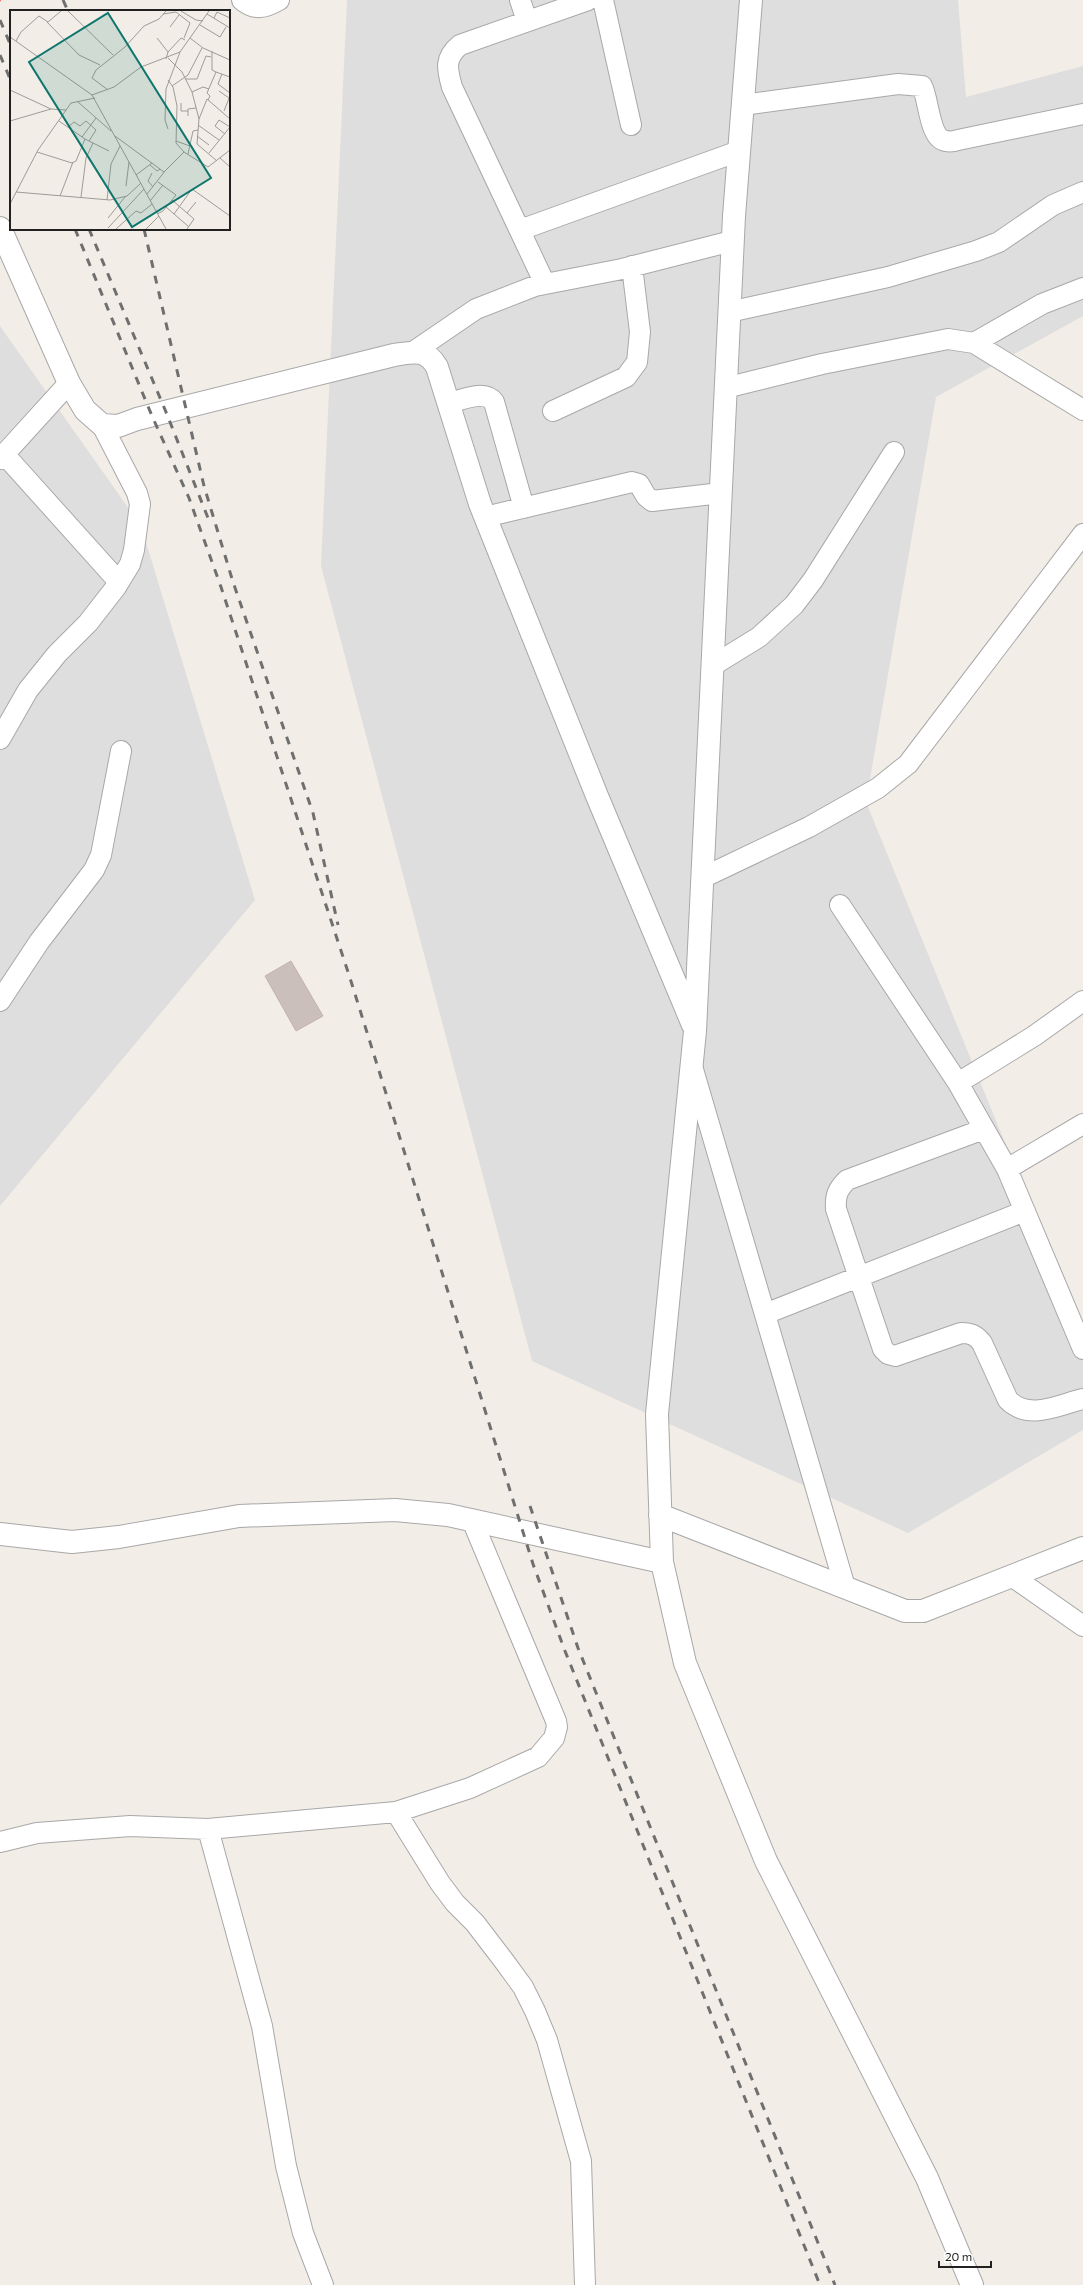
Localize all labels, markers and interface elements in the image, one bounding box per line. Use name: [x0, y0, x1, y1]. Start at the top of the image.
inset map: [10, 10, 230, 230]
scale bar: [939, 2243, 991, 2269]
text: 20 m: [945, 2249, 972, 2263]

